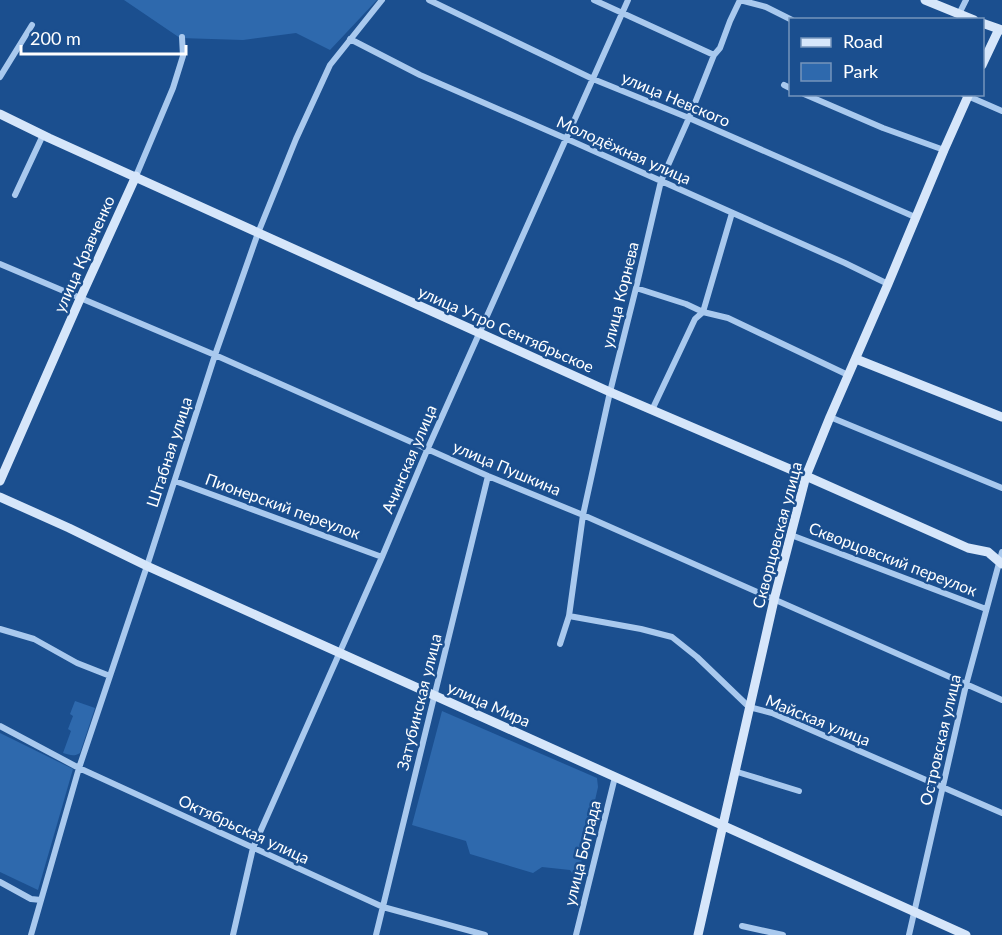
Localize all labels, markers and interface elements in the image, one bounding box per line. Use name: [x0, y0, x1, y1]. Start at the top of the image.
scale bar: [21, 18, 186, 56]
legend: [789, 18, 984, 96]
text: 200 m: [30, 27, 81, 49]
text: Road: [843, 30, 883, 52]
text: Park: [843, 60, 879, 82]
street label: улица Невского: [619, 67, 733, 130]
street label: Молодёжная улица: [554, 111, 694, 188]
street label: улица Кравченко: [49, 192, 118, 315]
street label: улица Корнева: [597, 240, 642, 350]
street label: улица Утро Сентябрьское: [415, 281, 597, 376]
street label: Штабная улица: [142, 394, 195, 509]
street label: Ачинская улица: [377, 402, 440, 516]
street label: улица Пушкина: [450, 436, 564, 499]
street label: Скворцовская улица: [748, 459, 805, 610]
street label: Пионерский переулок: [203, 469, 364, 543]
street label: Скворцовский переулок: [806, 518, 981, 600]
street label: Затубинская улица: [392, 632, 445, 772]
street label: Островская улица: [915, 672, 964, 807]
street label: улица Мира: [445, 677, 534, 730]
street label: Майская улица: [763, 690, 873, 749]
street label: Октябрьская улица: [176, 790, 313, 867]
street label: улица Бограда: [559, 798, 604, 908]

